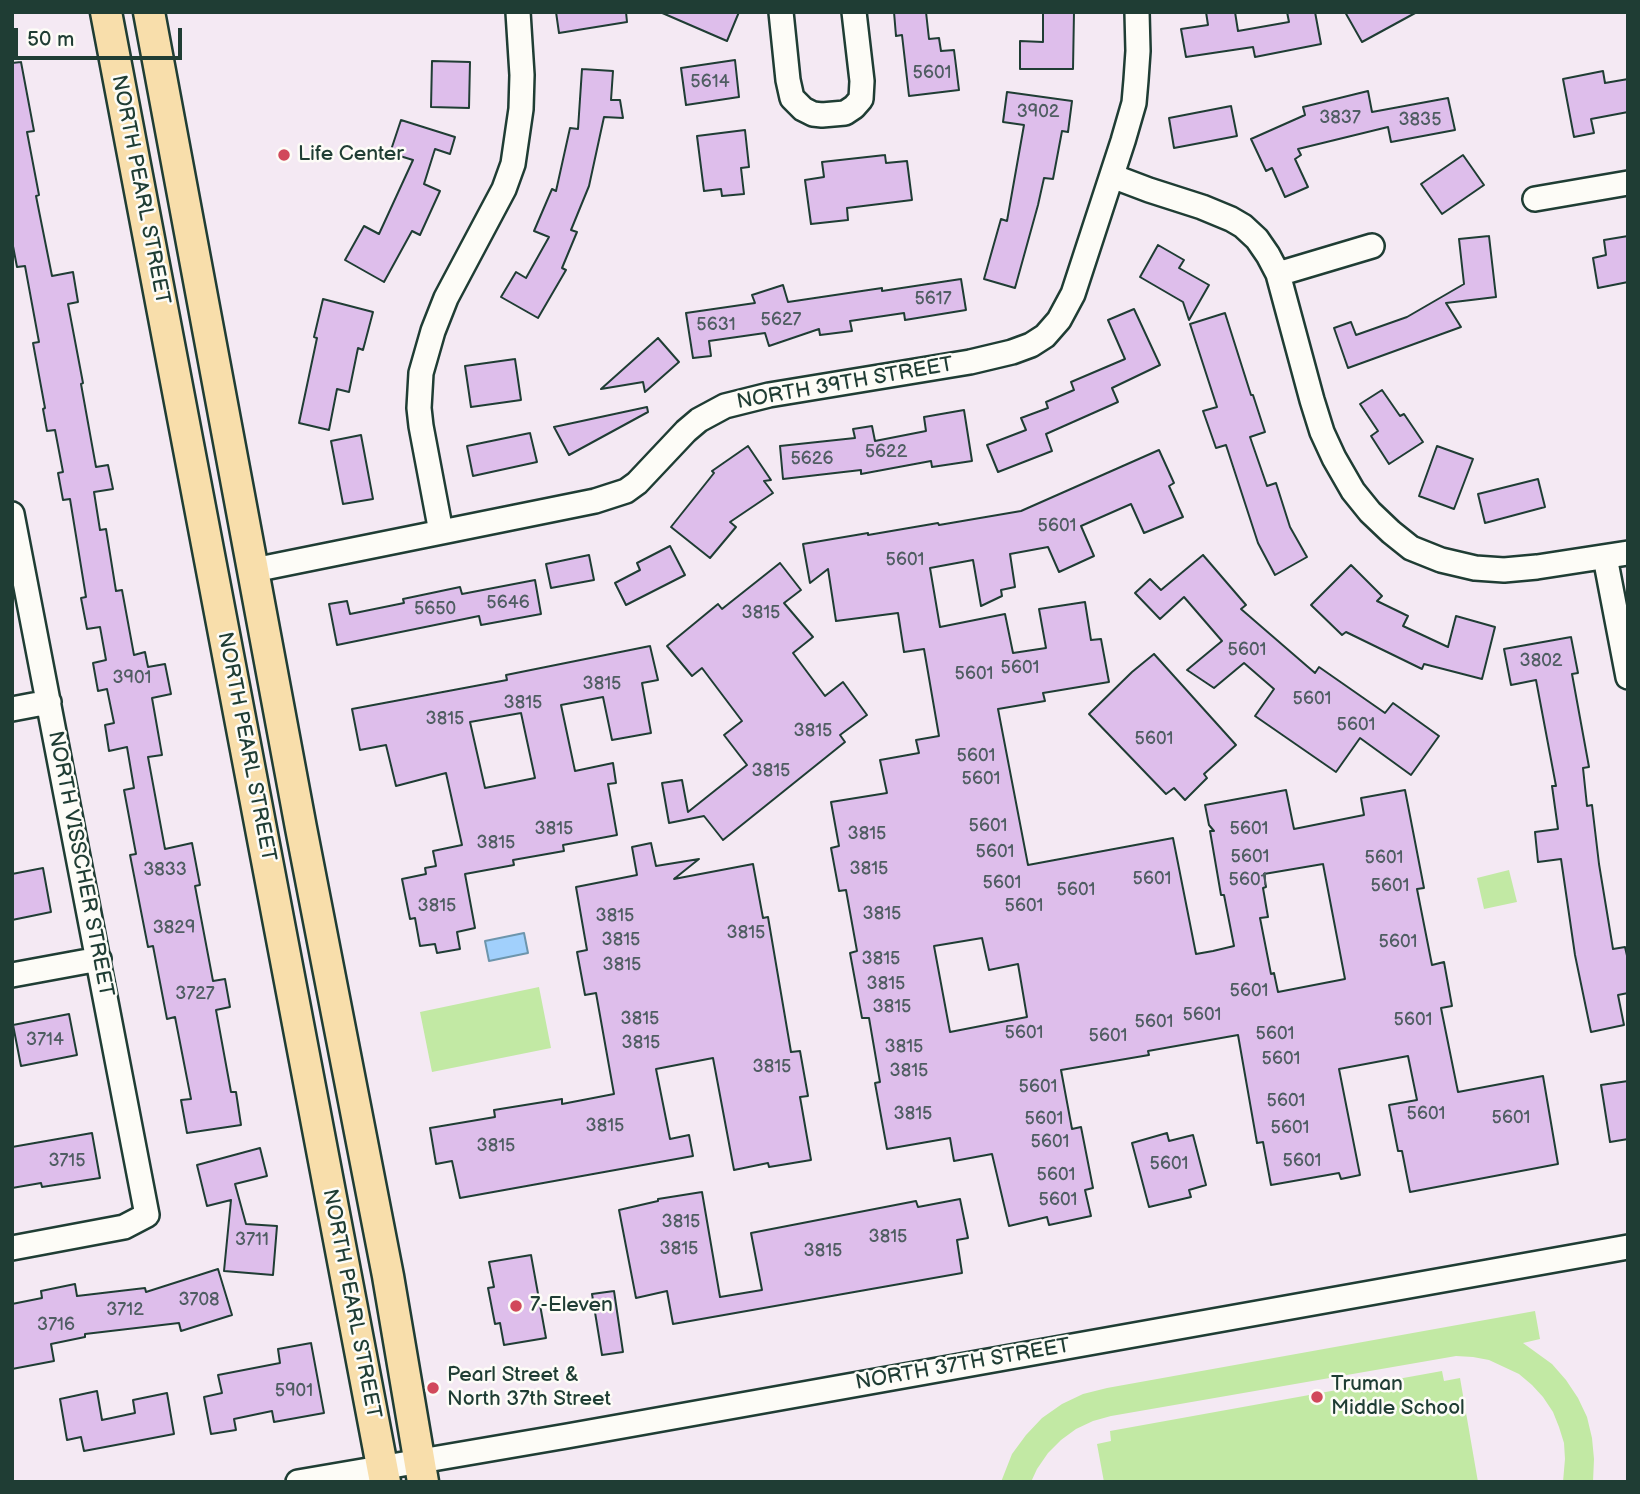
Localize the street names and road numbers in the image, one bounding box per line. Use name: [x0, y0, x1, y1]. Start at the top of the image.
street label: NORTH PEARL STREET: [105, 73, 175, 307]
street label: NORTH 39TH STREET: [735, 353, 955, 415]
street label: NORTH PEARL STREET: [211, 630, 281, 864]
street label: NORTH VISSCHER STREET: [42, 729, 118, 999]
street label: NORTH PEARL STREET: [316, 1187, 386, 1421]
street label: NORTH 37TH STREET: [854, 1334, 1072, 1396]

